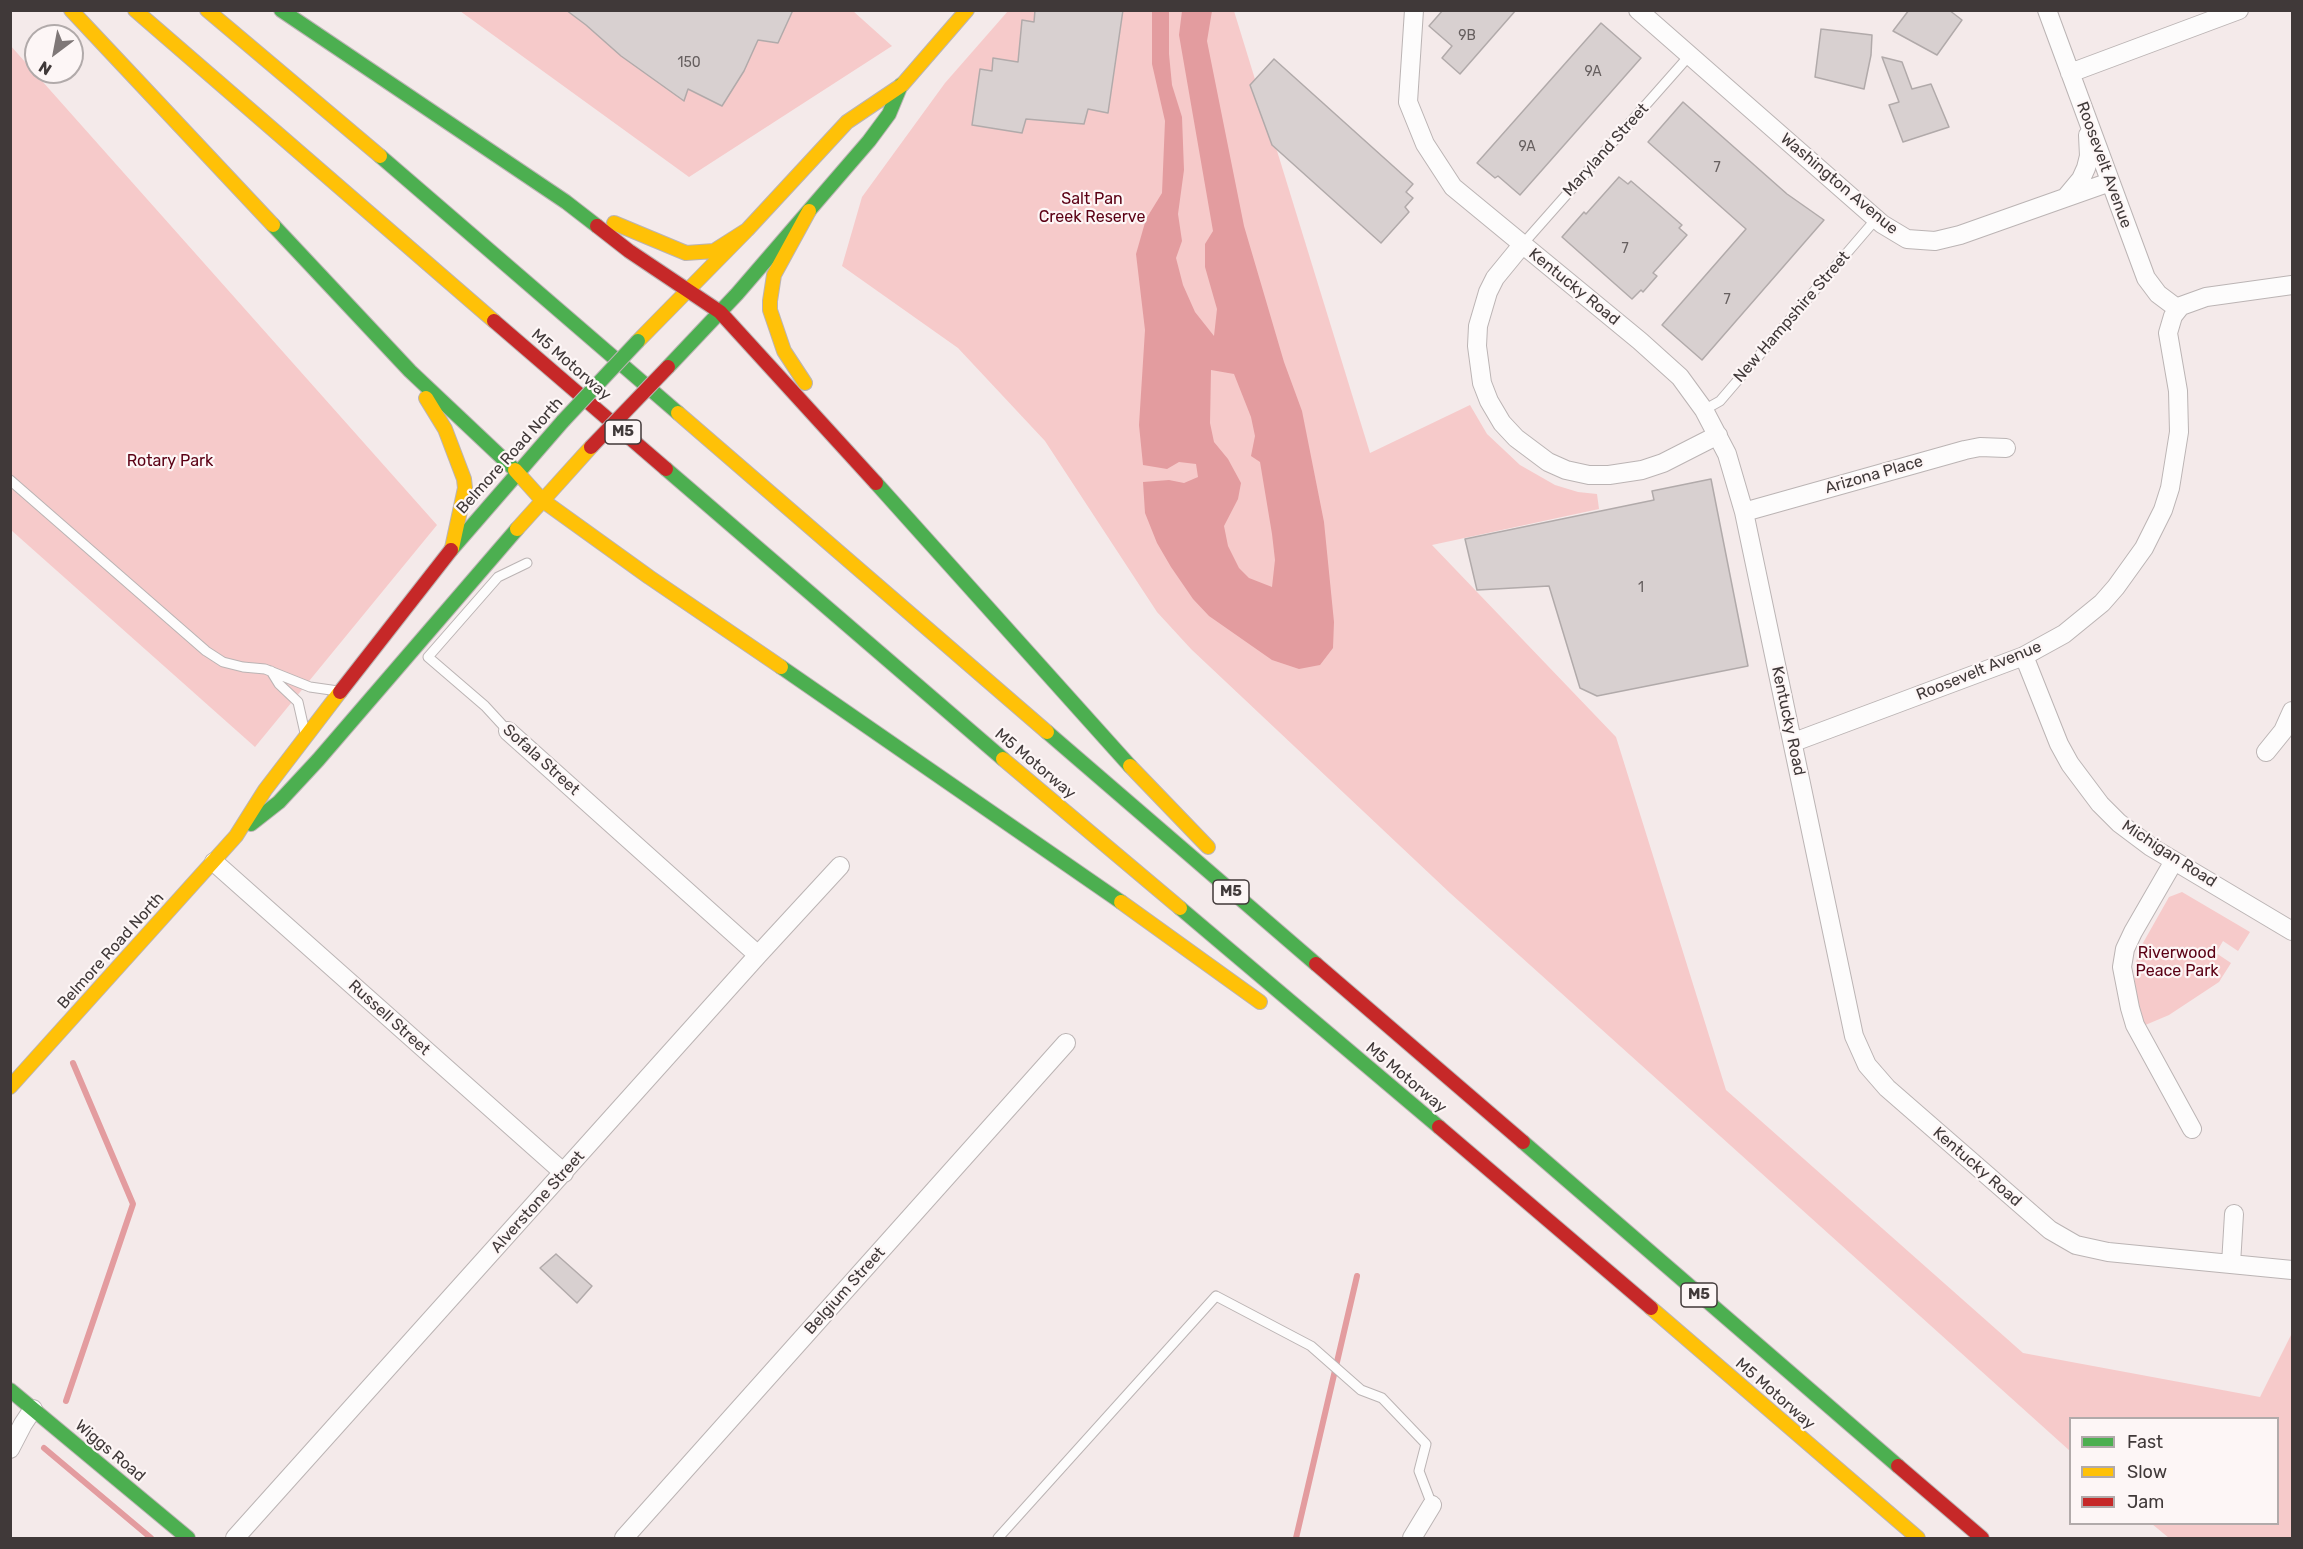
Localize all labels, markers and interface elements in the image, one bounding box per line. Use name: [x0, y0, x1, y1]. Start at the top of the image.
north arrow: [24, 24, 84, 84]
house number: 9B: [1458, 28, 1476, 44]
house number: 150: [677, 55, 701, 71]
text: N: [35, 57, 55, 79]
house number: 9A: [1584, 64, 1602, 80]
street label: Roosevelt Avenue: [2072, 99, 2136, 231]
street label: Maryland Street: [1559, 100, 1653, 200]
street label: Washington Avenue: [1776, 129, 1902, 239]
house number: 9A: [1518, 139, 1536, 155]
house number: 7: [1713, 160, 1721, 176]
park label: Salt Pan Creek Reserve: [1039, 189, 1145, 227]
house number: 7: [1621, 241, 1629, 257]
street label: Kentucky Road: [1525, 245, 1623, 329]
street label: New Hampshire Street: [1730, 248, 1854, 386]
house number: 7: [1723, 292, 1731, 308]
street label: M5 Motorway: [527, 325, 615, 405]
street label: Belmore Road North: [453, 394, 567, 518]
road number: M5: [605, 420, 641, 444]
park label: Rotary Park: [127, 451, 213, 471]
street label: Arizona Place: [1823, 452, 1925, 498]
house number: 1: [1638, 580, 1644, 596]
street label: Roosevelt Avenue: [1914, 637, 2044, 705]
street label: Kentucky Road: [1767, 665, 1809, 777]
street label: Sofala Street: [499, 720, 583, 800]
street label: M5 Motorway: [991, 725, 1079, 803]
street label: Michigan Road: [2118, 816, 2220, 892]
road number: M5: [1213, 880, 1249, 904]
street label: Belmore Road North: [54, 889, 168, 1013]
park label: Riverwood Peace Park: [2136, 943, 2218, 981]
street label: Russell Street: [344, 976, 434, 1060]
street label: M5 Motorway: [1362, 1039, 1450, 1117]
street label: Kentucky Road: [1929, 1123, 2025, 1211]
street label: Alverstone Street: [487, 1147, 589, 1257]
street label: Belgium Street: [801, 1243, 889, 1339]
road number: M5: [1681, 1283, 1717, 1307]
street label: M5 Motorway: [1731, 1354, 1819, 1434]
street label: Wiggs Road: [71, 1416, 149, 1486]
legend: [2069, 1417, 2279, 1525]
text: Fast: [2127, 1431, 2163, 1453]
text: Slow: [2127, 1461, 2167, 1483]
text: Jam: [2127, 1491, 2164, 1513]

